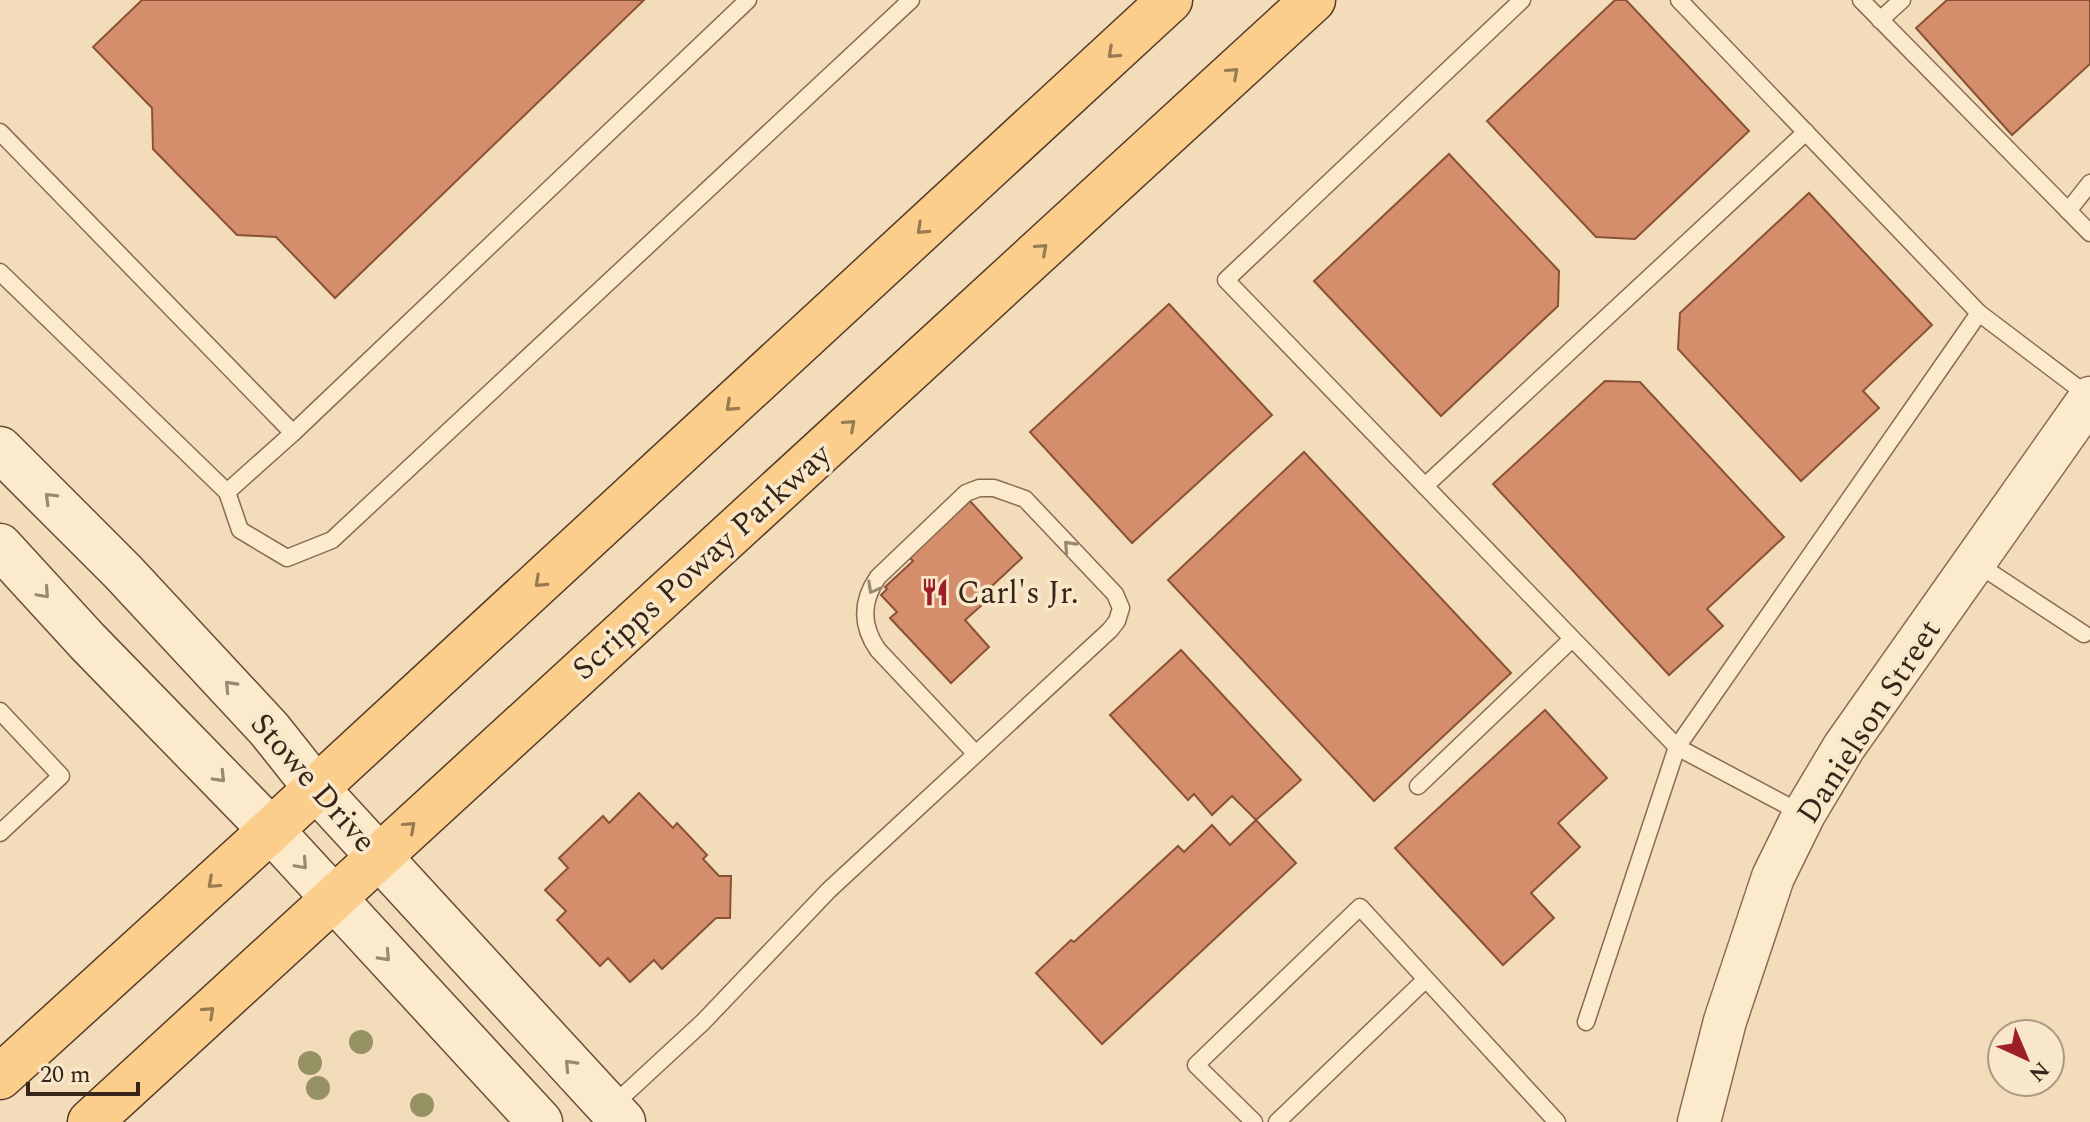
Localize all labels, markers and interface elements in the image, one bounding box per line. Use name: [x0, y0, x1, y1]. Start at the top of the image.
one-way arrow: [1107, 43, 1122, 57]
one-way arrow: [1224, 69, 1239, 83]
one-way arrow: [916, 220, 931, 234]
one-way arrow: [1032, 244, 1047, 259]
one-way arrow: [725, 396, 740, 410]
one-way arrow: [841, 419, 855, 434]
street label: Scripps Poway Parkway: [561, 431, 844, 692]
one-way arrow: [44, 493, 59, 507]
one-way arrow: [1064, 541, 1079, 555]
place label: Carl's Jr.: [957, 569, 1079, 618]
one-way arrow: [534, 572, 549, 586]
restaurant icon: Carl's Jr.: [920, 577, 950, 607]
one-way arrow: [867, 579, 883, 594]
one-way arrow: [34, 584, 48, 599]
street label: Danielson Street: [1785, 610, 1954, 834]
one-way arrow: [224, 681, 239, 695]
street label: Stowe Drive: [238, 702, 388, 864]
one-way arrow: [211, 768, 225, 782]
one-way arrow: [401, 823, 416, 837]
one-way arrow: [292, 855, 306, 870]
one-way arrow: [208, 873, 223, 887]
one-way arrow: [376, 947, 391, 961]
one-way arrow: [200, 1007, 214, 1022]
north arrow: [1986, 1018, 2066, 1098]
scale bar: [28, 1046, 138, 1096]
text: N: [2021, 1053, 2057, 1089]
text: 20 m: [40, 1057, 91, 1093]
one-way arrow: [565, 1059, 579, 1074]

